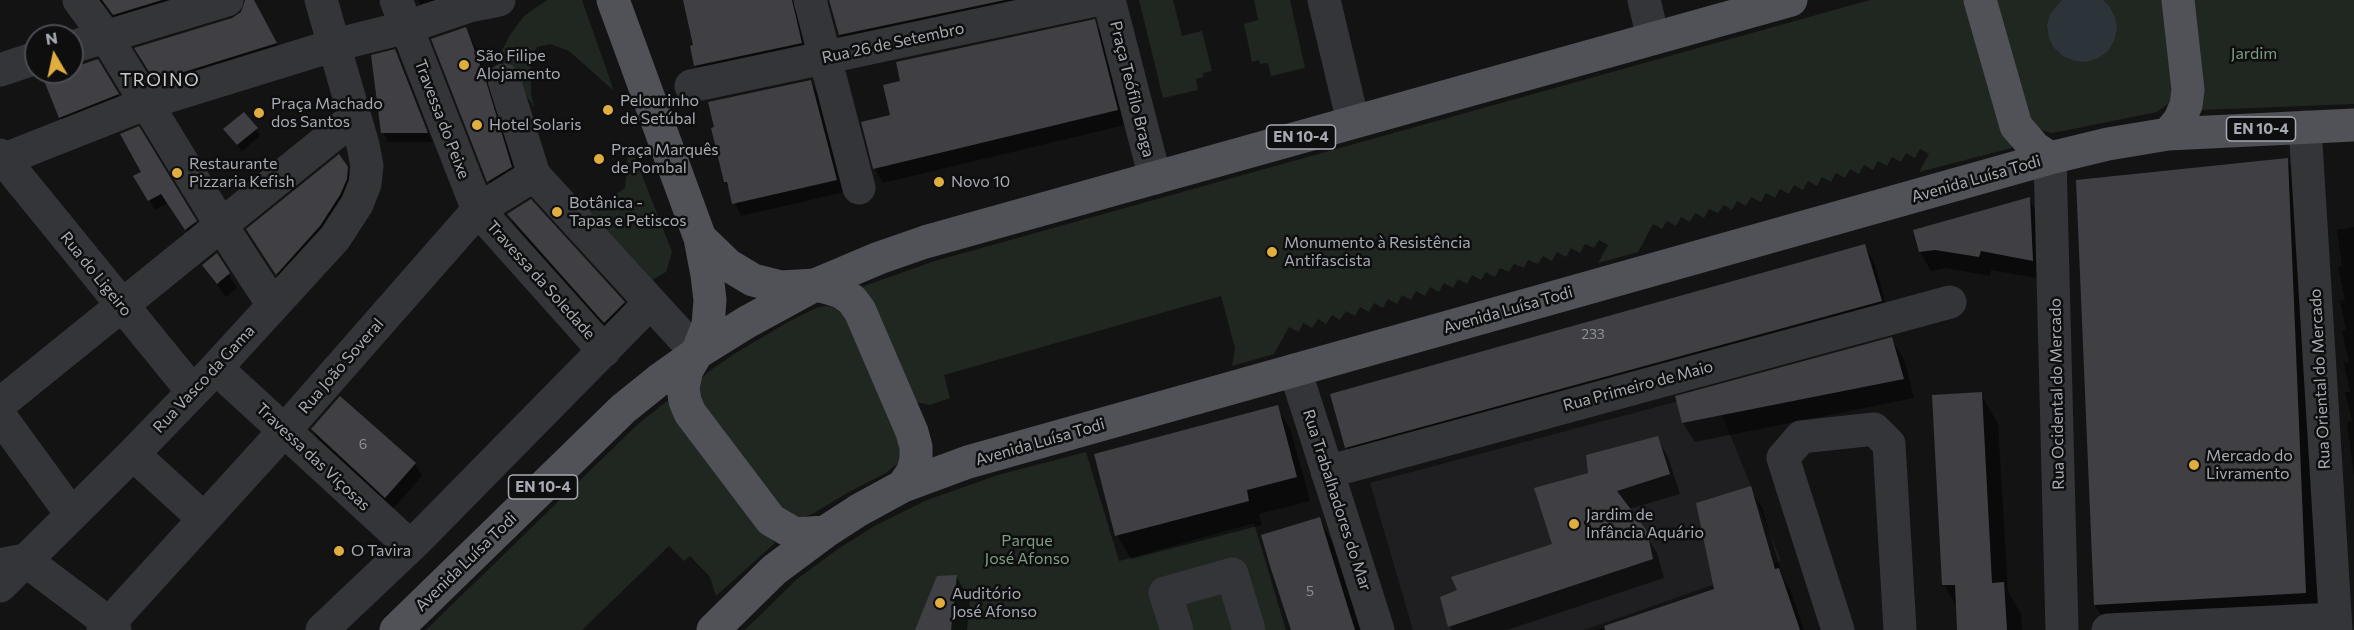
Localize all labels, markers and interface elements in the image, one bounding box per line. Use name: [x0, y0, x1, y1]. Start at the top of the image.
street label: Rua 26 de Setembro: [820, 19, 966, 67]
street label: Praça Teófilo Braga: [1106, 19, 1158, 159]
north arrow: [24, 24, 84, 84]
text: N: [44, 27, 59, 48]
park label: Jardim: [2231, 44, 2277, 64]
place label: São Filipe Alojamento: [476, 46, 561, 84]
street label: Travessa do Peixe: [410, 57, 474, 181]
marker: São Filipe Alojamento: [457, 58, 471, 72]
district label: TROINO: [120, 69, 200, 91]
place label: Pelourinho de Setúbal: [620, 91, 699, 129]
place label: Praça Machado dos Santos: [271, 94, 383, 132]
marker: Pelourinho de Setúbal: [601, 103, 615, 117]
marker: Praça Machado dos Santos: [252, 106, 266, 120]
place label: Hotel Solaris: [489, 115, 582, 135]
road number: EN 10-4: [2226, 117, 2296, 141]
marker: Hotel Solaris: [470, 118, 484, 132]
road number: EN 10-4: [1266, 125, 1336, 149]
place label: Praça Marquês de Pombal: [611, 140, 719, 178]
street label: Avenida Luísa Todi: [1909, 151, 2043, 207]
marker: Praça Marquês de Pombal: [592, 152, 606, 166]
place label: Restaurante Pizzaria Kefish: [189, 154, 295, 192]
marker: Restaurante Pizzaria Kefish: [170, 166, 184, 180]
place label: Novo 10: [951, 172, 1010, 192]
marker: Novo 10: [932, 175, 946, 189]
place label: Botânica - Tapas e Petiscos: [569, 193, 687, 231]
marker: Botânica - Tapas e Petiscos: [550, 205, 564, 219]
street label: Travessa da Soledade: [483, 217, 599, 343]
street label: Rua do Ligeiro: [56, 228, 136, 320]
place label: Monumento à Resistência Antifascista: [1284, 233, 1471, 271]
marker: Monumento à Resistência Antifascista: [1265, 245, 1279, 259]
street label: Avenida Luísa Todi: [1441, 282, 1575, 338]
street label: Rua Oriental do Mercado: [2306, 288, 2334, 470]
street label: Rua Ocidental do Mercado: [2046, 298, 2068, 490]
street label: Rua João Soveral: [294, 314, 388, 418]
street label: Rua Vasco da Gama: [149, 321, 259, 437]
house number: 233: [1581, 326, 1605, 342]
street label: Rua Primeiro de Maio: [1561, 357, 1715, 415]
street label: Travessa das Viçosas: [252, 399, 374, 515]
street label: Rua Trabalhadores do Mar: [1299, 407, 1375, 593]
street label: Avenida Luísa Todi: [973, 414, 1107, 470]
house number: 6: [359, 436, 367, 452]
place label: Mercado do Livramento: [2206, 446, 2293, 484]
marker: Mercado do Livramento: [2187, 458, 2201, 472]
road number: EN 10-4: [508, 475, 578, 499]
place label: Jardim de Infância Aquário: [1586, 505, 1704, 543]
street label: Avenida Luísa Todi: [411, 509, 521, 615]
marker: Jardim de Infância Aquário: [1567, 517, 1581, 531]
park label: Parque José Afonso: [984, 531, 1070, 569]
place label: O Tavira: [351, 541, 411, 561]
marker: O Tavira: [332, 544, 346, 558]
house number: 5: [1306, 583, 1314, 599]
place label: Auditório José Afonso: [952, 584, 1037, 622]
marker: Auditório José Afonso: [933, 596, 947, 610]

